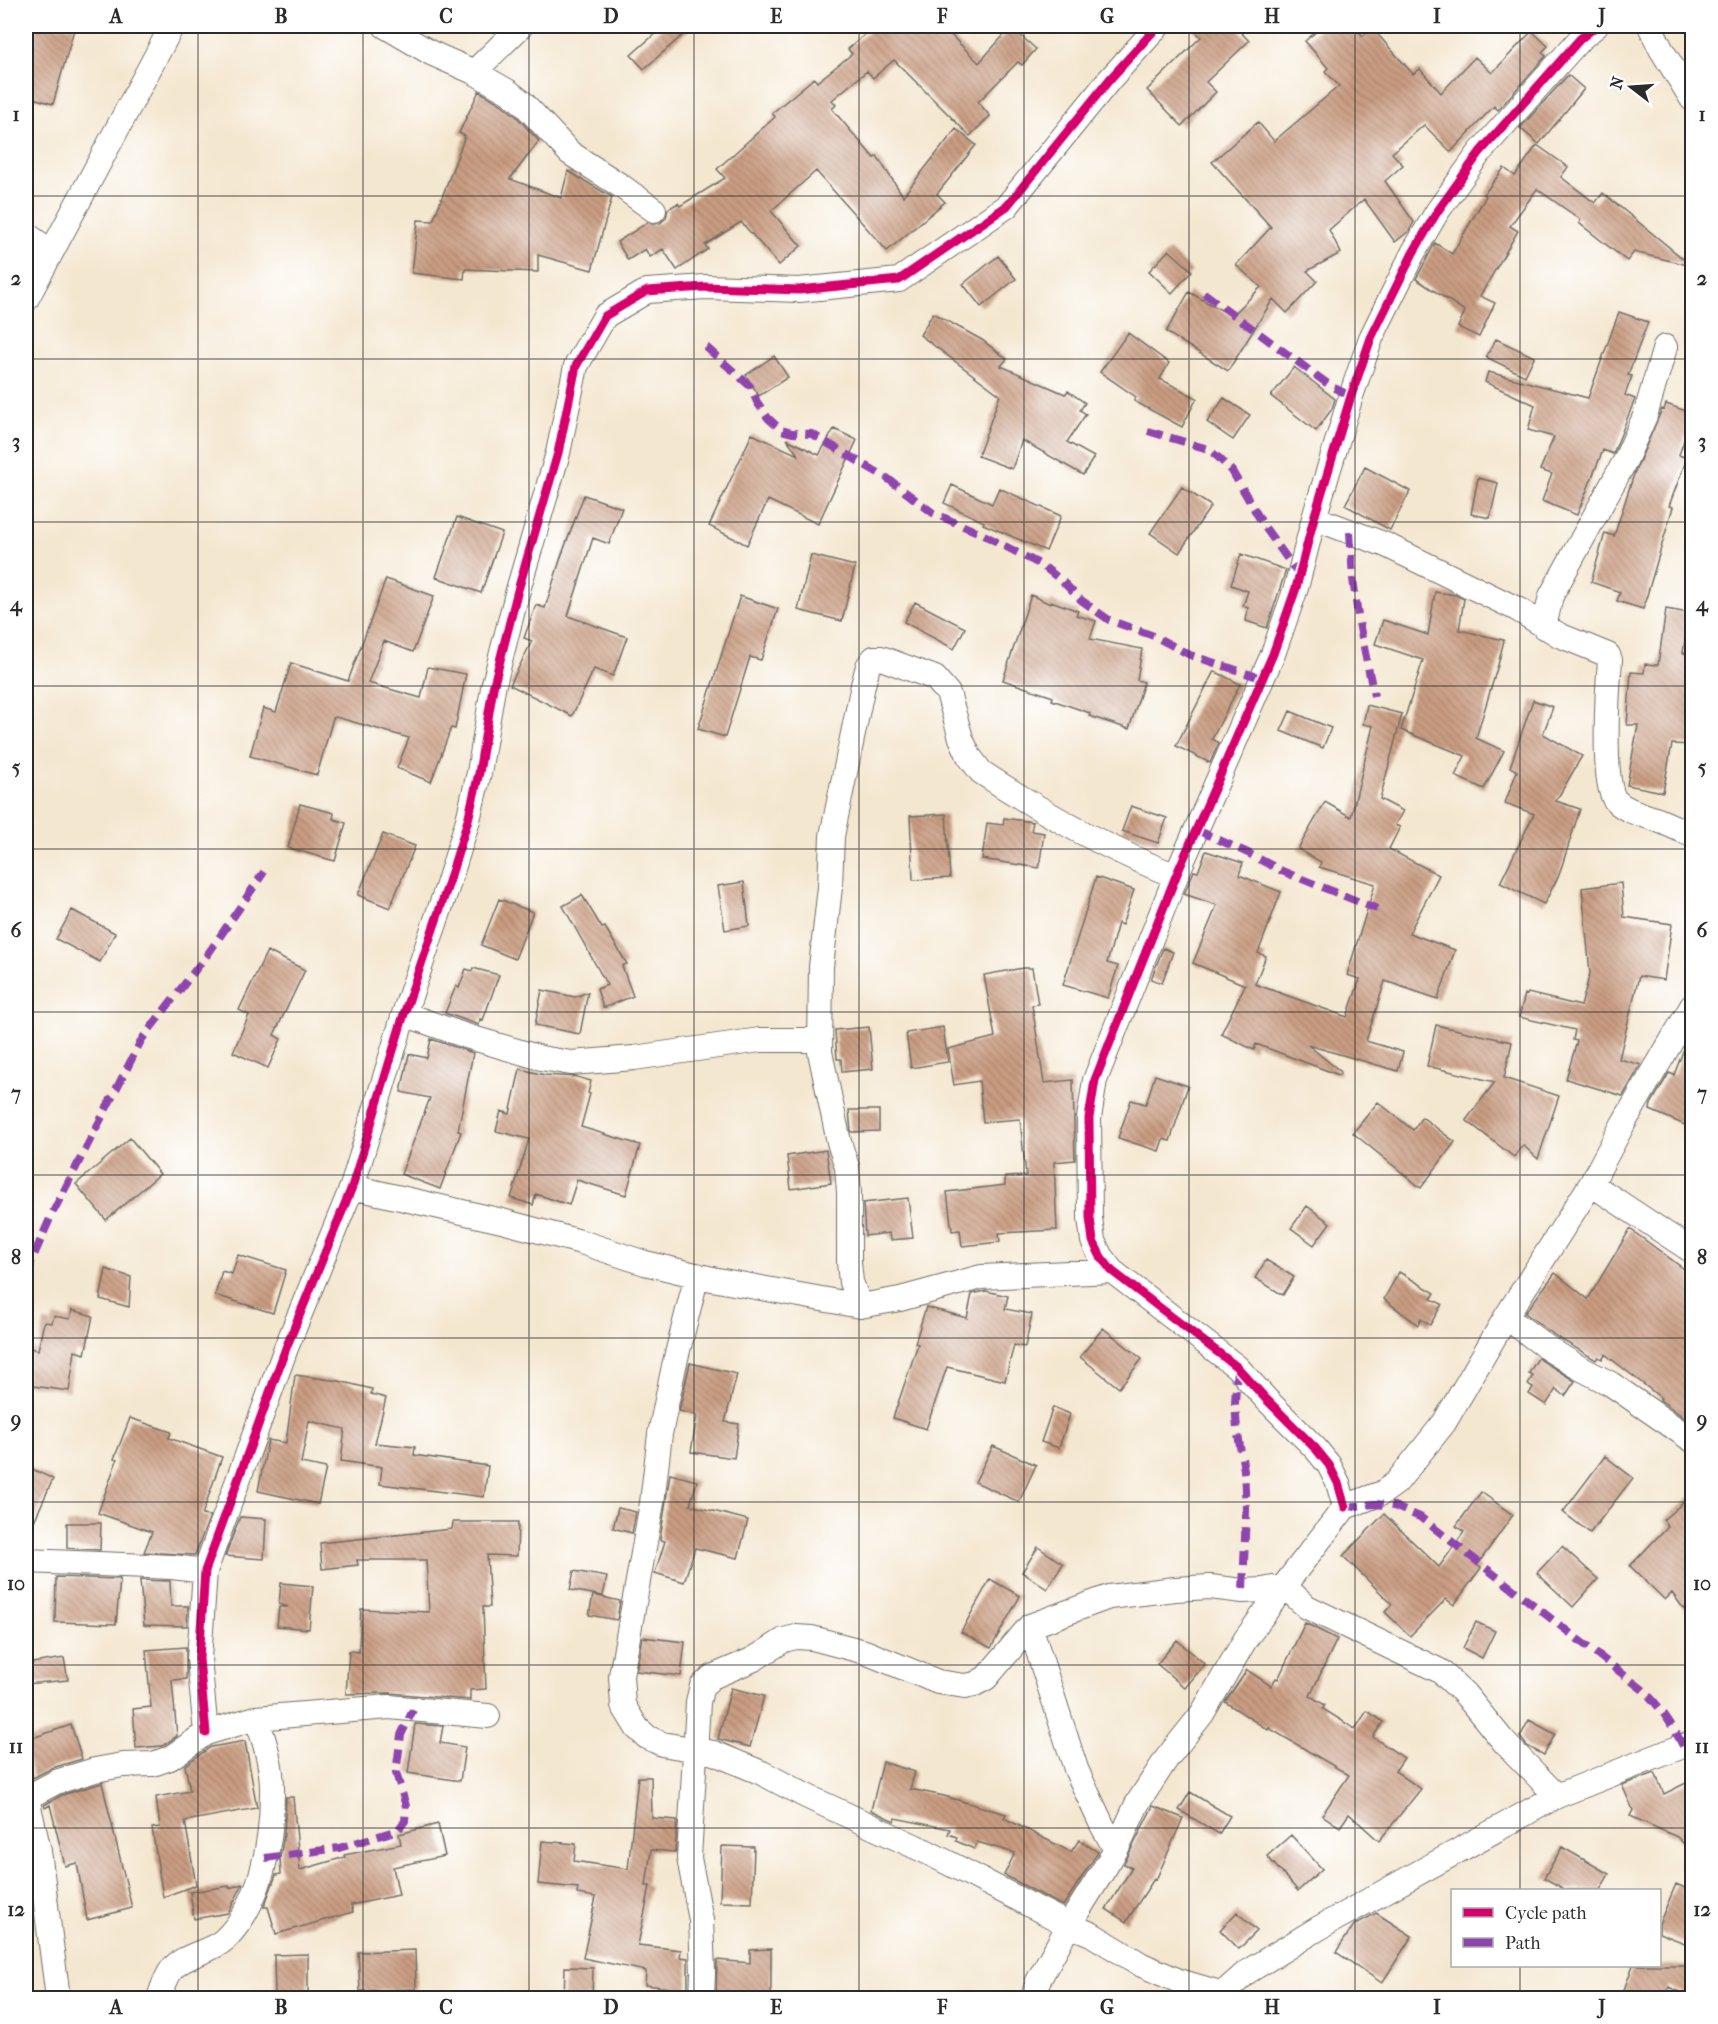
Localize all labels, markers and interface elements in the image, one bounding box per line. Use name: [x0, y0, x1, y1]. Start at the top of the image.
text: A: [108, 5, 124, 28]
text: B: [274, 5, 288, 28]
text: C: [439, 5, 453, 28]
text: D: [603, 5, 619, 28]
text: E: [770, 5, 782, 28]
text: F: [936, 5, 948, 28]
text: G: [1100, 5, 1114, 28]
text: H: [1264, 5, 1280, 28]
text: I: [1433, 5, 1441, 28]
text: J: [1596, 5, 1606, 28]
north arrow: [1601, 57, 1661, 117]
text: N: [1606, 73, 1628, 91]
text: 1: [12, 103, 20, 126]
text: 1: [1698, 103, 1706, 126]
text: 2: [11, 267, 21, 290]
text: 2: [1697, 267, 1707, 290]
text: 3: [12, 430, 20, 453]
text: 3: [1698, 430, 1706, 453]
text: 4: [9, 593, 23, 617]
text: 4: [1695, 593, 1709, 617]
text: 5: [12, 756, 21, 779]
text: 5: [1698, 756, 1707, 779]
text: 6: [11, 919, 23, 942]
text: 6: [1697, 919, 1709, 942]
text: 7: [10, 1082, 21, 1105]
text: 7: [1696, 1082, 1707, 1105]
text: 8: [11, 1246, 21, 1269]
text: 8: [1697, 1246, 1707, 1269]
text: 9: [10, 1409, 21, 1432]
text: 9: [1696, 1409, 1707, 1432]
text: 10: [7, 1572, 25, 1595]
text: 10: [1693, 1572, 1711, 1595]
text: 11: [9, 1735, 23, 1758]
text: 11: [1695, 1735, 1709, 1758]
legend: [1451, 1889, 1661, 1967]
text: 12: [7, 1898, 25, 1921]
text: 12: [1693, 1898, 1711, 1921]
text: Cycle path: [1505, 1903, 1586, 1924]
text: Path: [1505, 1933, 1541, 1954]
text: A: [108, 1996, 124, 2019]
text: B: [274, 1996, 288, 2019]
text: C: [439, 1996, 453, 2019]
text: D: [603, 1996, 619, 2019]
text: E: [770, 1996, 782, 2019]
text: F: [936, 1996, 948, 2019]
text: G: [1100, 1996, 1114, 2019]
text: H: [1264, 1996, 1280, 2019]
text: I: [1433, 1996, 1441, 2019]
text: J: [1596, 1996, 1606, 2019]

